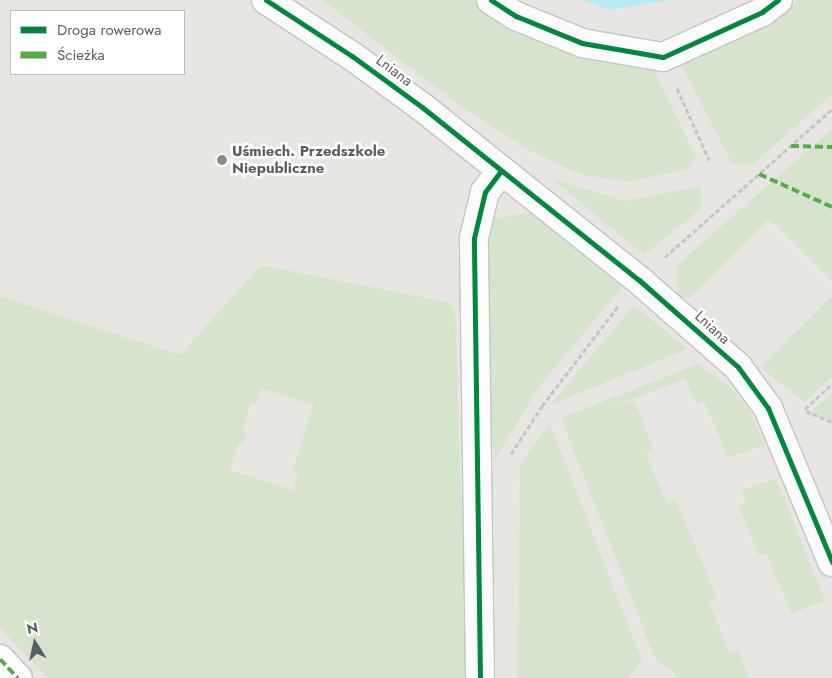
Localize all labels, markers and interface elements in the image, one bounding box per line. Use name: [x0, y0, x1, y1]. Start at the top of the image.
legend: [10, 10, 185, 75]
text: Droga rowerowa: [57, 19, 161, 41]
text: Ścieżka: [57, 44, 105, 66]
street label: Lniana: [372, 52, 416, 90]
place label: Uśmiech. Przedszkole Niepubliczne: [232, 142, 385, 177]
marker: Uśmiech. Przedszkole Niepubliczne: [216, 154, 228, 166]
street label: Lniana: [691, 308, 733, 348]
text: N: [25, 617, 40, 639]
north arrow: [10, 618, 60, 668]

